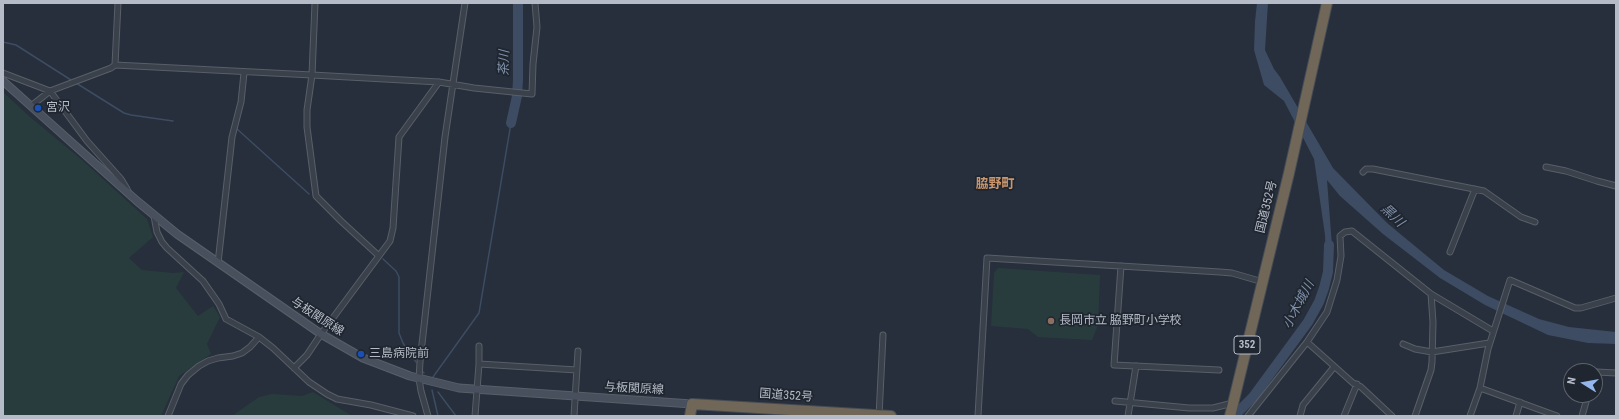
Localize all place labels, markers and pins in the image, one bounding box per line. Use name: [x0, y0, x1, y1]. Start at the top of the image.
place label: 宮沢: [46, 101, 70, 115]
marker: 宮沢: [33, 103, 43, 113]
place label: 長岡市立 脇野町小学校: [1059, 314, 1182, 328]
marker: 長岡市立 脇野町小学校: [1046, 316, 1056, 326]
place label: 三島病院前: [369, 347, 429, 361]
marker: 三島病院前: [356, 349, 366, 359]

